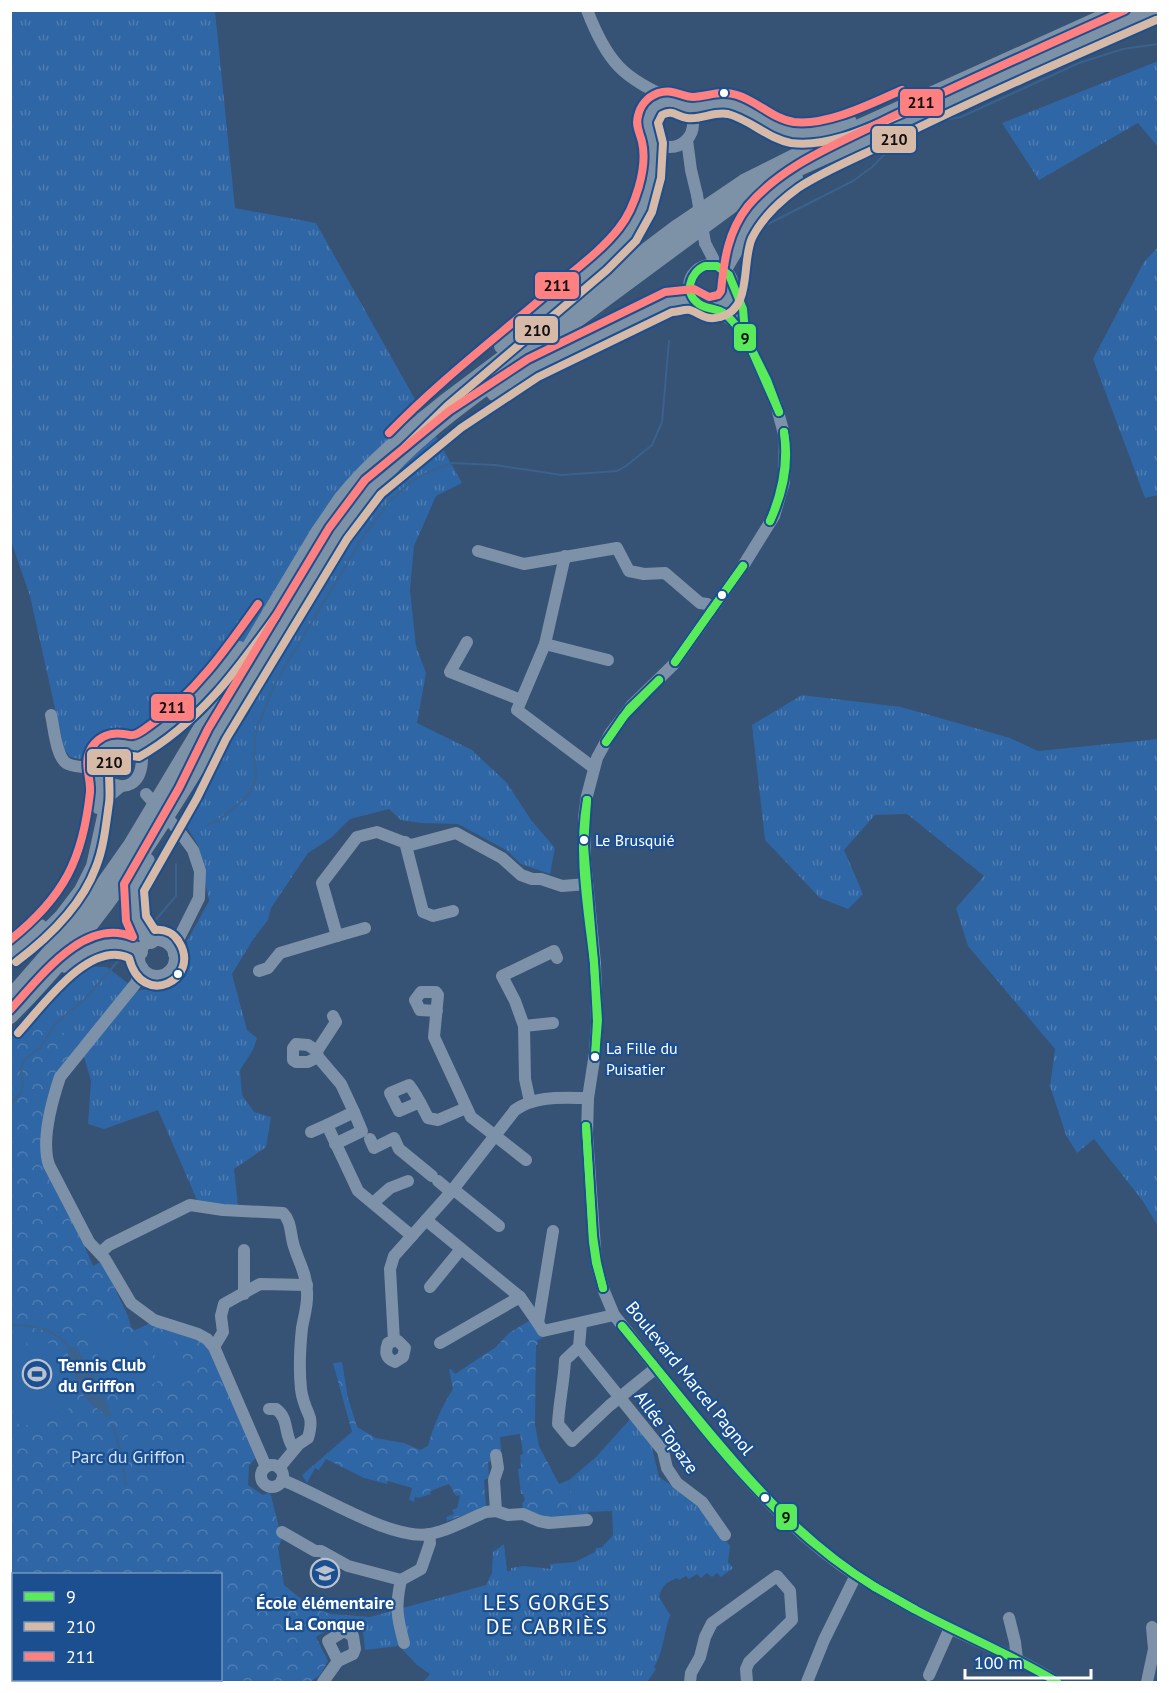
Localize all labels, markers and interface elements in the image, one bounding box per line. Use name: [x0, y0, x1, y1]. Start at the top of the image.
unlabelled marker: [718, 87, 730, 99]
line badge: 211: [899, 88, 944, 117]
text: 211: [907, 92, 935, 112]
line badge: 210: [871, 125, 917, 154]
text: 210: [880, 129, 908, 149]
line badge: 211: [534, 271, 580, 300]
text: 211: [543, 275, 571, 295]
line badge: 210: [514, 315, 559, 344]
text: 210: [523, 320, 551, 340]
line badge: 9: [733, 323, 757, 352]
text: 9: [740, 328, 750, 348]
unlabelled marker: [716, 589, 728, 601]
line badge: 211: [150, 693, 195, 722]
text: 211: [158, 697, 186, 717]
line badge: 210: [86, 748, 132, 776]
text: 210: [95, 752, 123, 772]
place label: Le Brusquié: [595, 830, 675, 850]
marker: Le Brusquié: [578, 834, 590, 846]
unlabelled marker: [172, 968, 184, 980]
place label: La Fille du Puisatier: [606, 1038, 678, 1079]
marker: La Fille du Puisatier: [589, 1051, 601, 1063]
street label: Boulevard Marcel Pagnol: [621, 1297, 760, 1460]
place label: Tennis Club du Griffon: [58, 1353, 146, 1397]
sports icon: Tennis Club du Griffon: [21, 1358, 53, 1390]
street label: Allée Topaze: [630, 1386, 704, 1478]
park label: Parc du Griffon: [71, 1445, 185, 1468]
unlabelled marker: [759, 1492, 771, 1504]
line badge: 9: [775, 1503, 798, 1531]
text: 9: [781, 1507, 791, 1527]
school or university icon: École élémentaire La Conque: [309, 1557, 341, 1589]
legend: [12, 1573, 222, 1681]
text: 9: [66, 1585, 76, 1608]
district label: LES GORGES DE CABRIÈS: [483, 1589, 611, 1640]
place label: École élémentaire La Conque: [256, 1591, 394, 1635]
text: 210: [66, 1615, 96, 1638]
scale bar: [965, 1642, 1091, 1680]
text: 211: [66, 1645, 95, 1668]
text: 100 m: [974, 1651, 1023, 1674]

